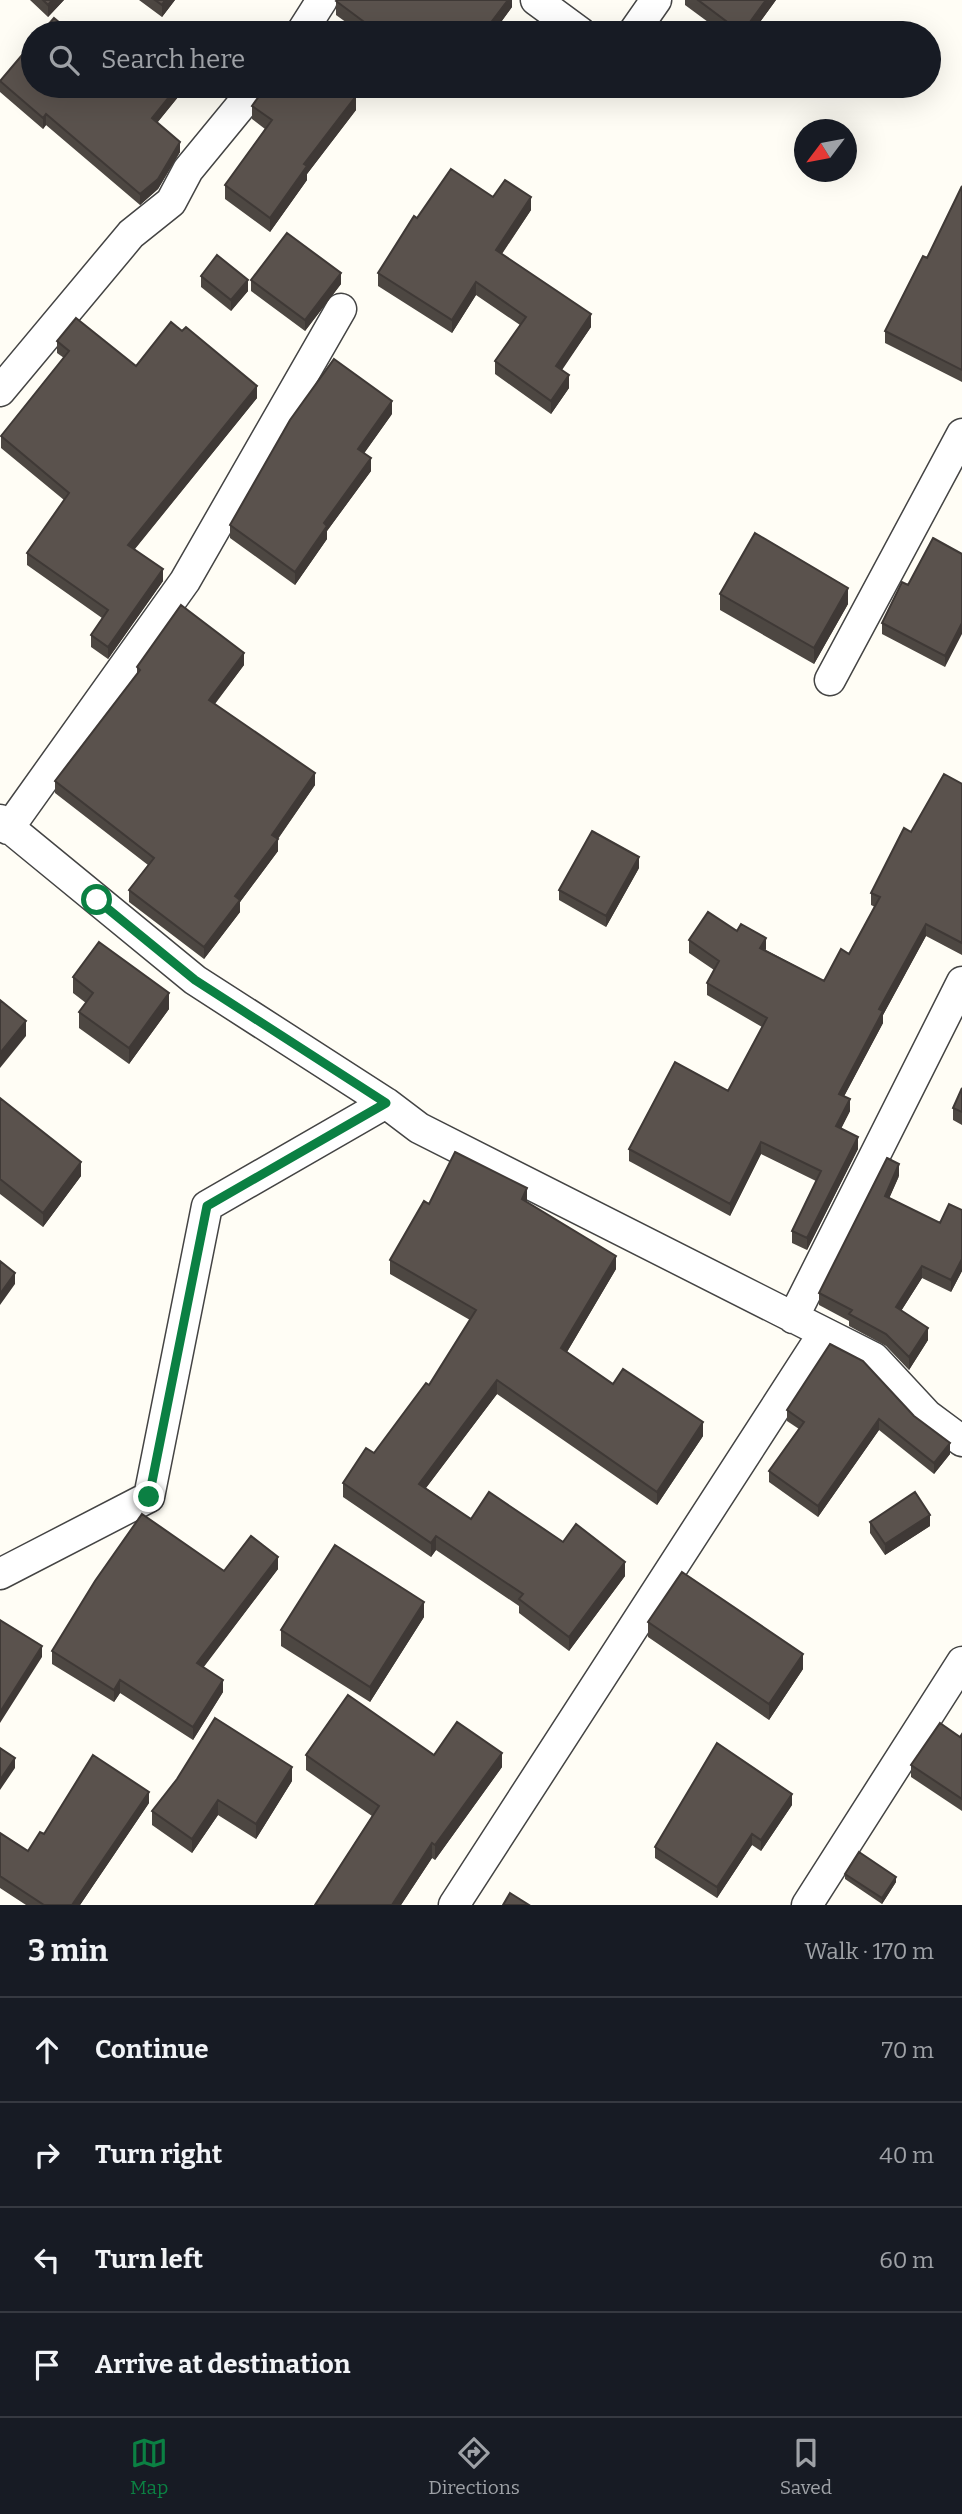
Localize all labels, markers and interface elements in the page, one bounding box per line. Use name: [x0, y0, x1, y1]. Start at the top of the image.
search box: [21, 21, 941, 98]
icon: search: [45, 41, 83, 79]
text: Search here: [101, 44, 245, 75]
north arrow: [794, 119, 857, 182]
route start: [81, 884, 112, 915]
route end: [133, 1481, 164, 1512]
text: 3 min: [28, 1933, 108, 1969]
text: Walk · 170 m: [805, 1937, 934, 1965]
icon: ahead: [28, 2031, 66, 2069]
text: Continue: [95, 2034, 209, 2065]
text: 70 m: [882, 2036, 934, 2064]
icon: right: [28, 2136, 66, 2174]
text: Turn right: [95, 2139, 222, 2170]
text: 40 m: [879, 2141, 934, 2169]
icon: left: [28, 2241, 66, 2279]
text: Turn left: [95, 2244, 203, 2275]
text: 60 m: [879, 2246, 934, 2274]
icon: arrive: [28, 2346, 66, 2384]
text: Arrive at destination: [95, 2349, 350, 2380]
tab: Map: [130, 2434, 168, 2499]
tab: Directions: [428, 2434, 520, 2499]
tab: Saved: [780, 2434, 832, 2499]

